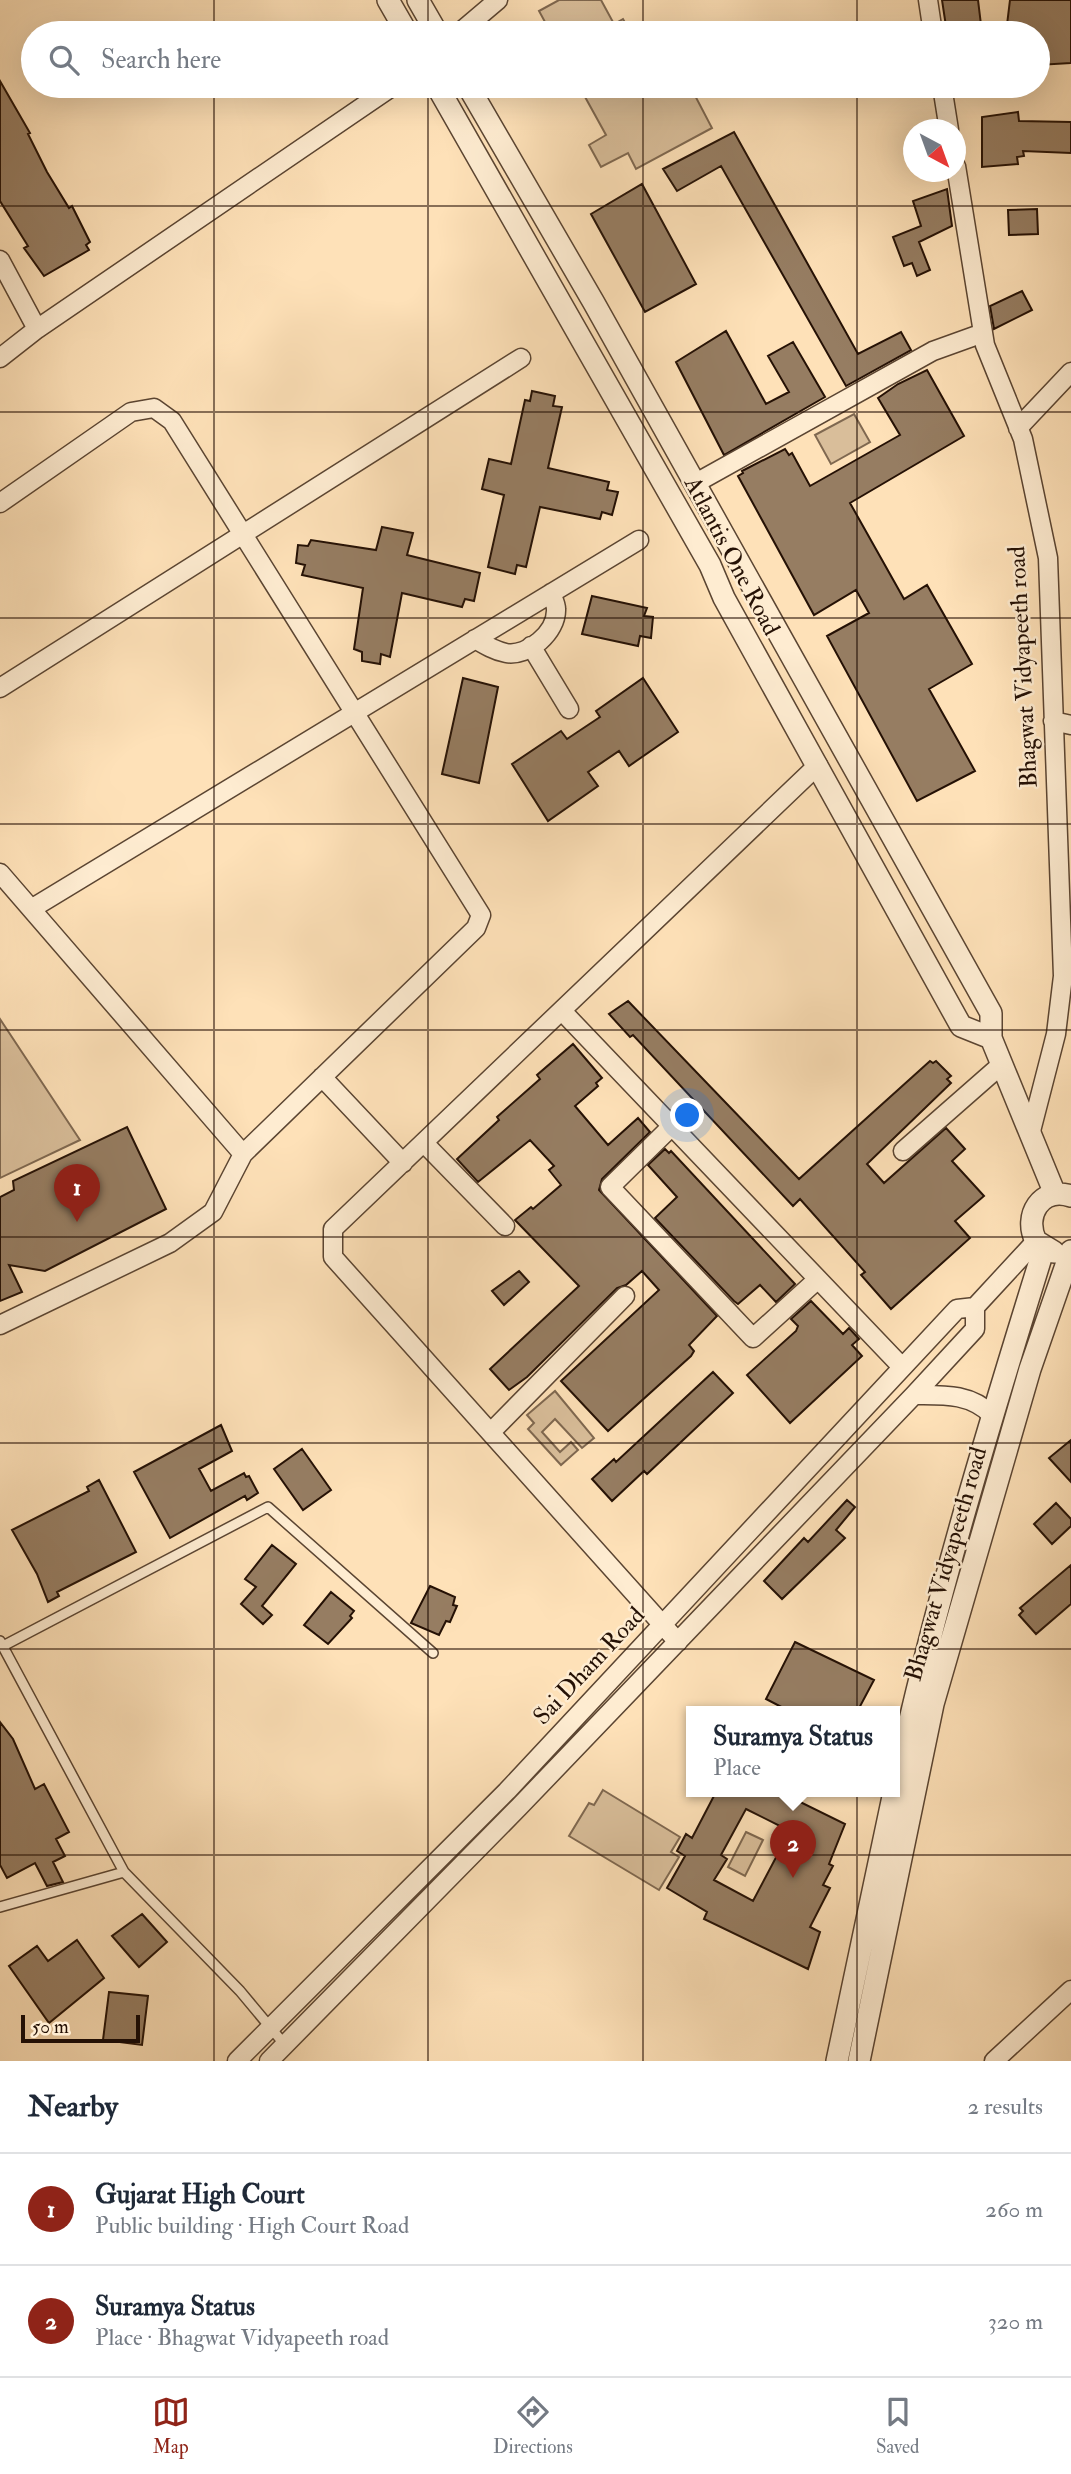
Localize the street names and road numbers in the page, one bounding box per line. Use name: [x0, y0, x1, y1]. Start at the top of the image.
street label: Atlantis One Road: [677, 470, 787, 641]
street label: Bhagwat Vidyapeeth road: [1001, 545, 1045, 789]
street label: Bhagwat Vidyapeeth road: [898, 1443, 994, 1685]
street label: Sai Dham Road: [526, 1600, 652, 1732]

